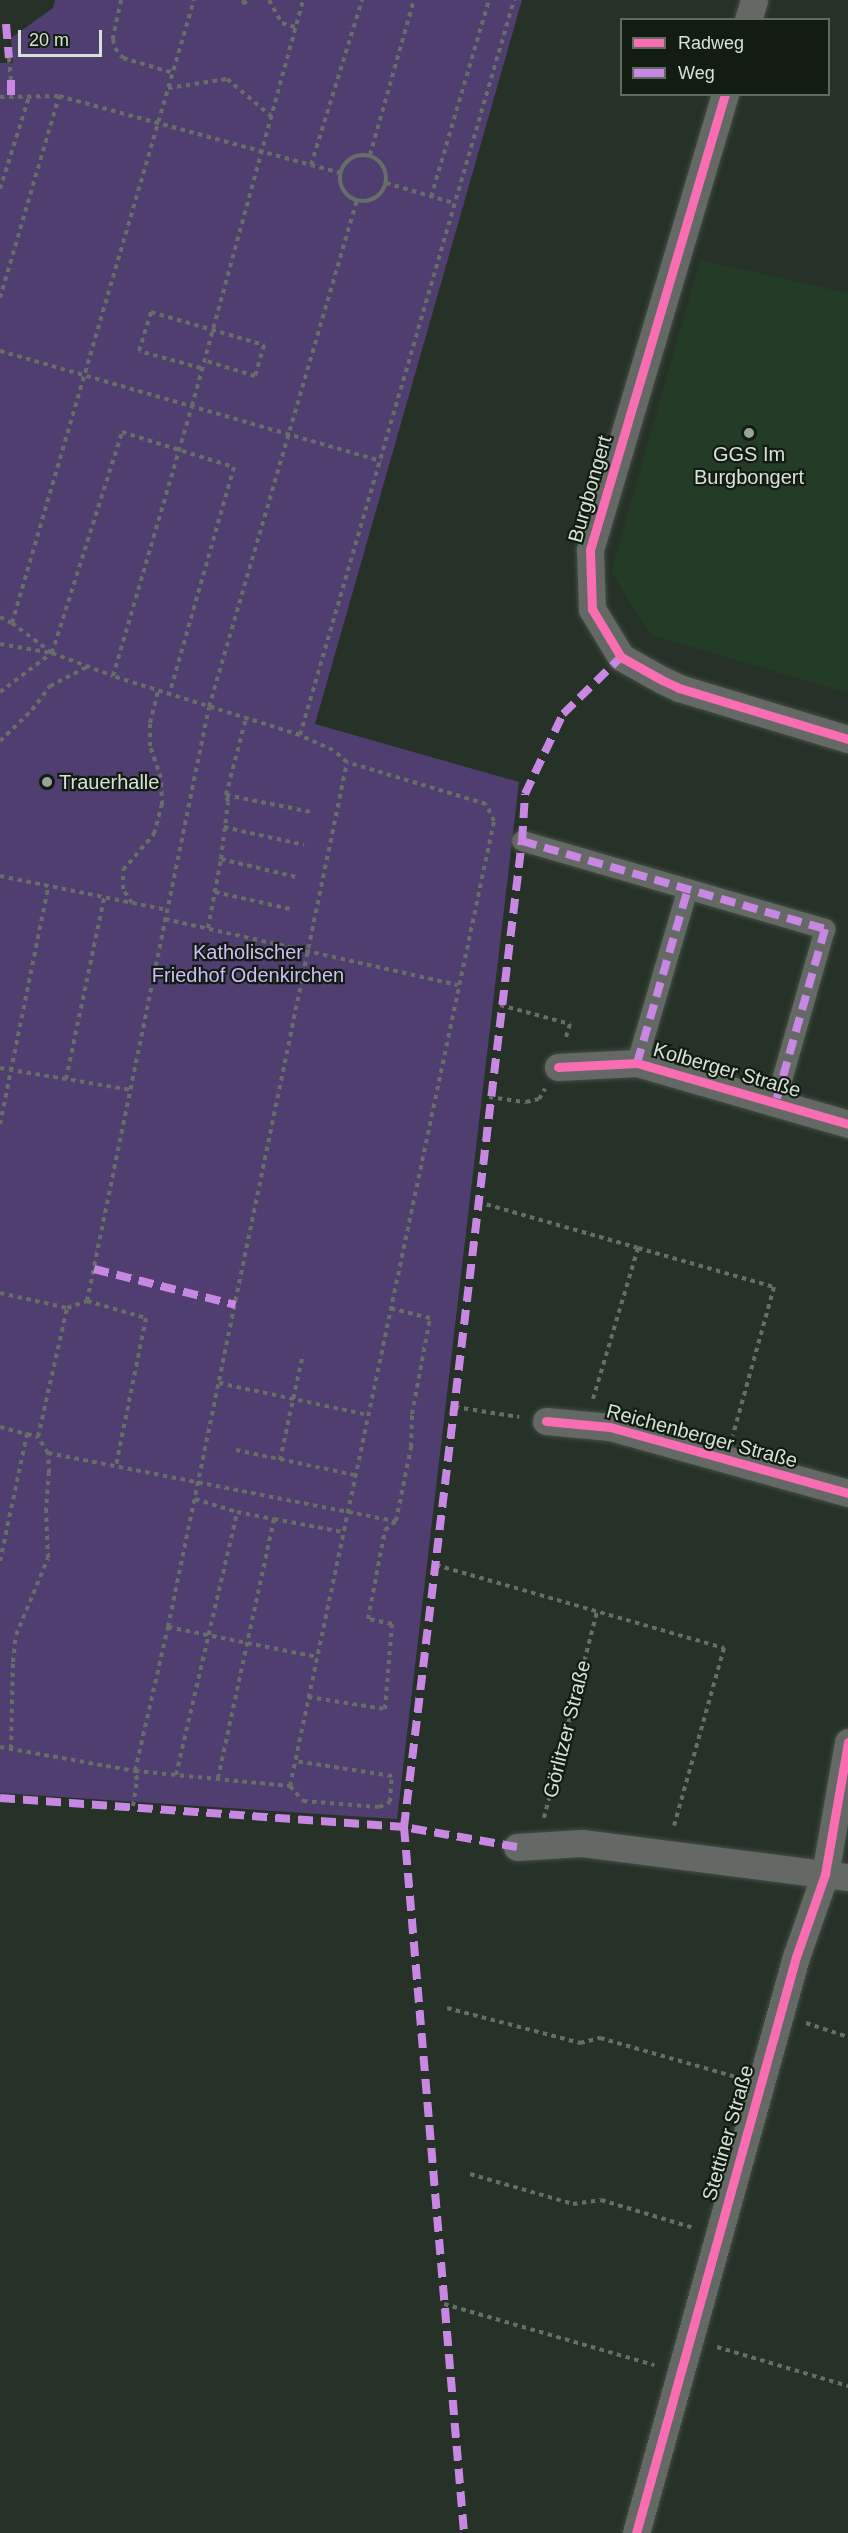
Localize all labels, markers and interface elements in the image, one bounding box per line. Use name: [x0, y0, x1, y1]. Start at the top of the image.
scale bar: [21, 18, 105, 56]
legend: [620, 18, 830, 96]
text: 20 m: [29, 30, 69, 50]
text: Radweg: [678, 33, 744, 53]
text: Weg: [678, 63, 715, 83]
marker: GGS Im Burgbongert: [742, 426, 756, 440]
street label: Burgbongert: [563, 433, 617, 545]
place label: GGS Im Burgbongert: [694, 442, 804, 489]
place label: Trauerhalle: [59, 770, 159, 794]
marker: Trauerhalle: [40, 775, 54, 789]
park label: Katholischer Friedhof Odenkirchen: [152, 941, 344, 988]
street label: Kolberger Straße: [650, 1037, 804, 1103]
street label: Reichenberger Straße: [604, 1399, 800, 1473]
street label: Görlitzer Straße: [538, 1658, 596, 1800]
street label: Stettiner Straße: [697, 2062, 759, 2204]

